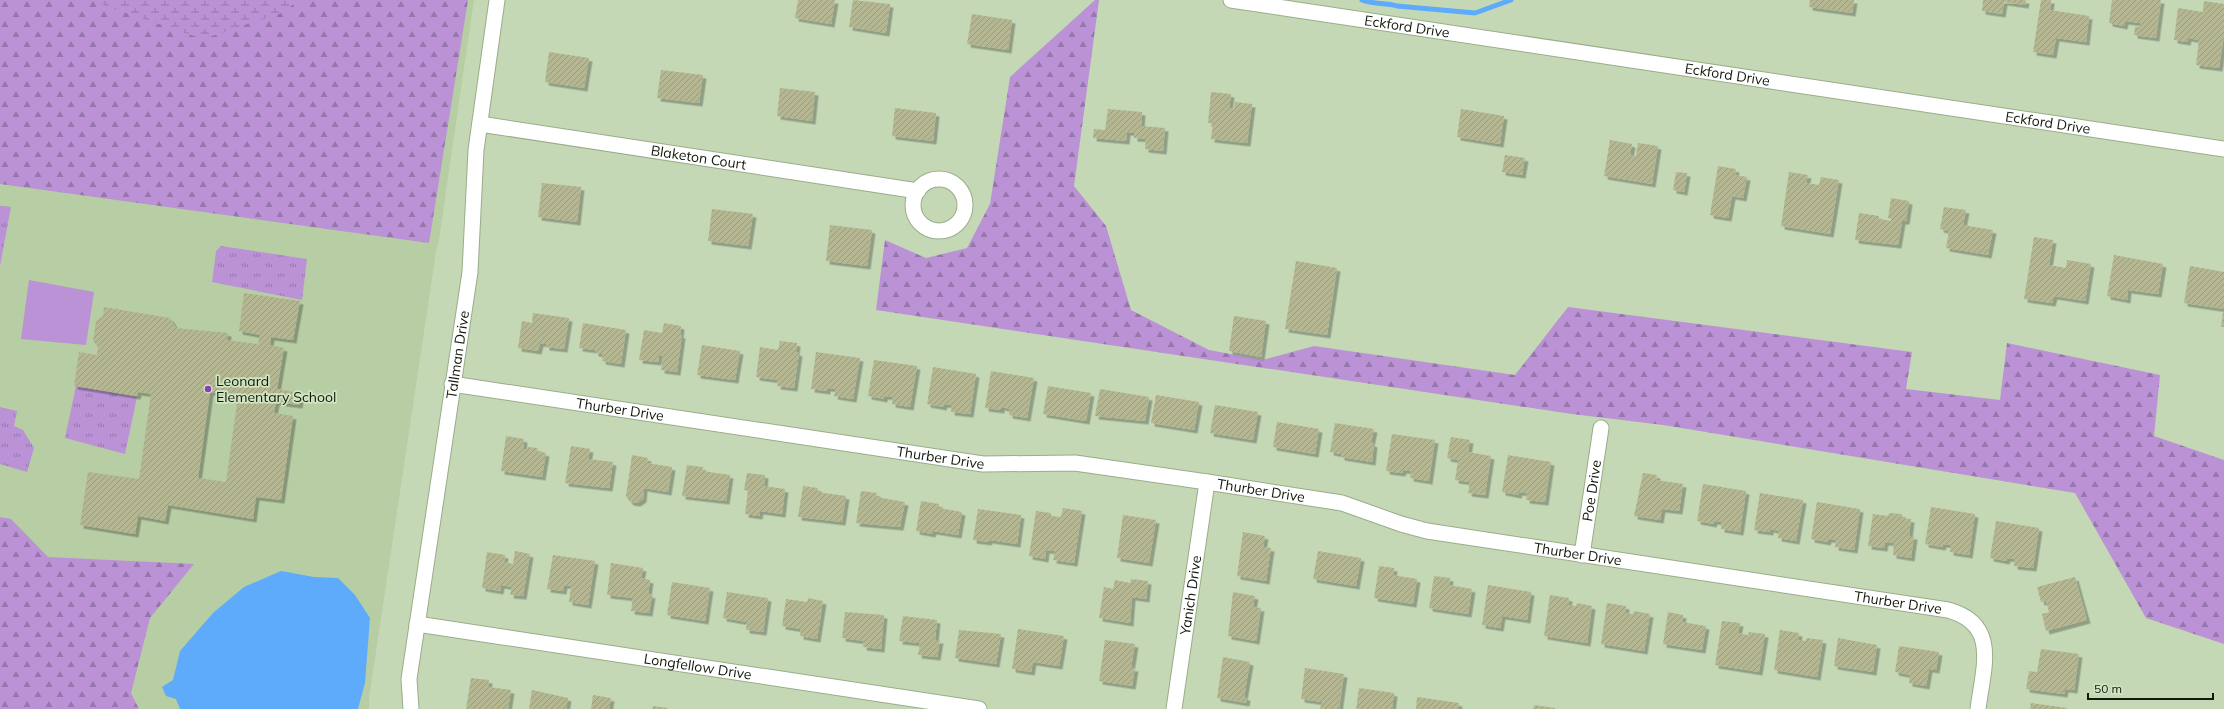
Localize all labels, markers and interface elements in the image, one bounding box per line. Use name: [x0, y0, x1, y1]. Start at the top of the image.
street label: Eckford Drive: [1363, 11, 1451, 42]
street label: Eckford Drive: [1684, 59, 1771, 90]
street label: Eckford Drive: [2004, 107, 2092, 138]
street label: Blaketon Court: [650, 141, 747, 174]
street label: Tallman Drive: [442, 309, 473, 400]
place label: Leonard Elementary School: [216, 372, 336, 406]
marker: Leonard Elementary School: [203, 384, 213, 394]
street label: Thurber Drive: [575, 394, 665, 425]
street label: Thurber Drive: [895, 442, 986, 473]
street label: Poe Drive: [1578, 459, 1605, 523]
street label: Thurber Drive: [1216, 475, 1306, 506]
street label: Thurber Drive: [1533, 538, 1623, 569]
street label: Yanich Drive: [1176, 554, 1205, 637]
street label: Thurber Drive: [1853, 587, 1943, 618]
street label: Longfellow Drive: [643, 649, 753, 683]
scale bar: [2088, 675, 2213, 701]
text: 50 m: [2094, 681, 2122, 696]

